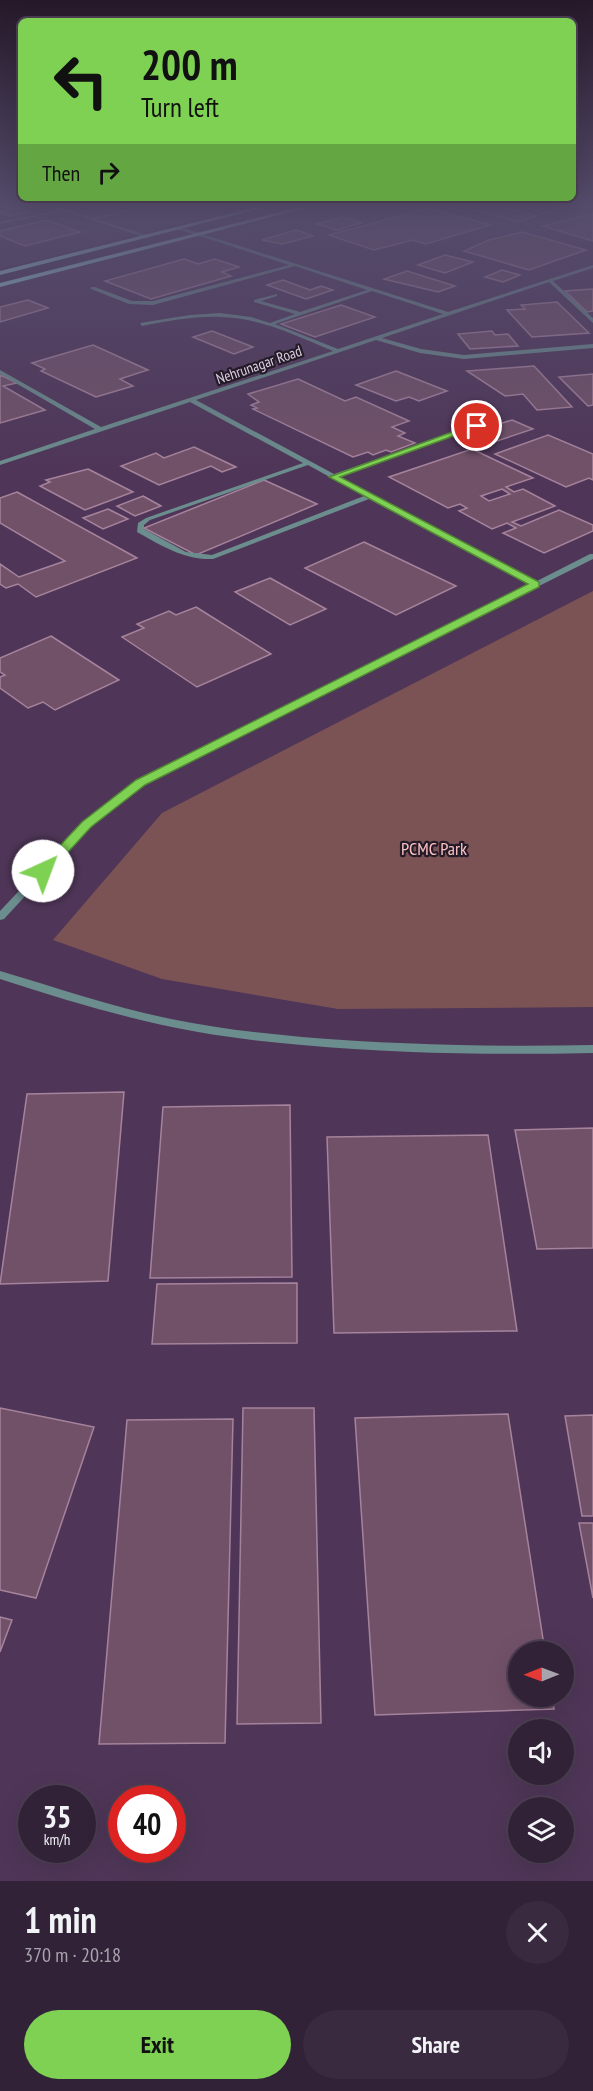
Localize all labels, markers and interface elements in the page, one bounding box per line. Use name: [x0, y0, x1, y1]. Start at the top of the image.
text: 200 m: [141, 37, 238, 92]
icon: left: [42, 42, 120, 120]
text: Turn left: [141, 90, 219, 124]
icon: right: [92, 156, 125, 189]
text: Then: [42, 159, 80, 187]
street label: Nehrunagar Road: [213, 341, 304, 388]
pin: [451, 400, 502, 451]
icon: arrive: [460, 409, 493, 442]
park label: PCMC Park: [401, 837, 467, 860]
position arrow: [11, 839, 75, 903]
north arrow: [508, 1641, 574, 1707]
map controls: [508, 1641, 574, 1863]
button: sound: [508, 1719, 574, 1785]
speed limit sign: 40: [108, 1785, 186, 1863]
text: 35: [43, 1797, 71, 1836]
button: layers: [508, 1797, 574, 1863]
text: km/h: [44, 1830, 70, 1849]
text: 1 min: [24, 1896, 97, 1943]
button: close: [506, 1901, 569, 1964]
text: 370 m · 20:18: [24, 1942, 121, 1968]
button: Exit: [24, 2010, 291, 2079]
button: Share: [303, 2010, 569, 2079]

